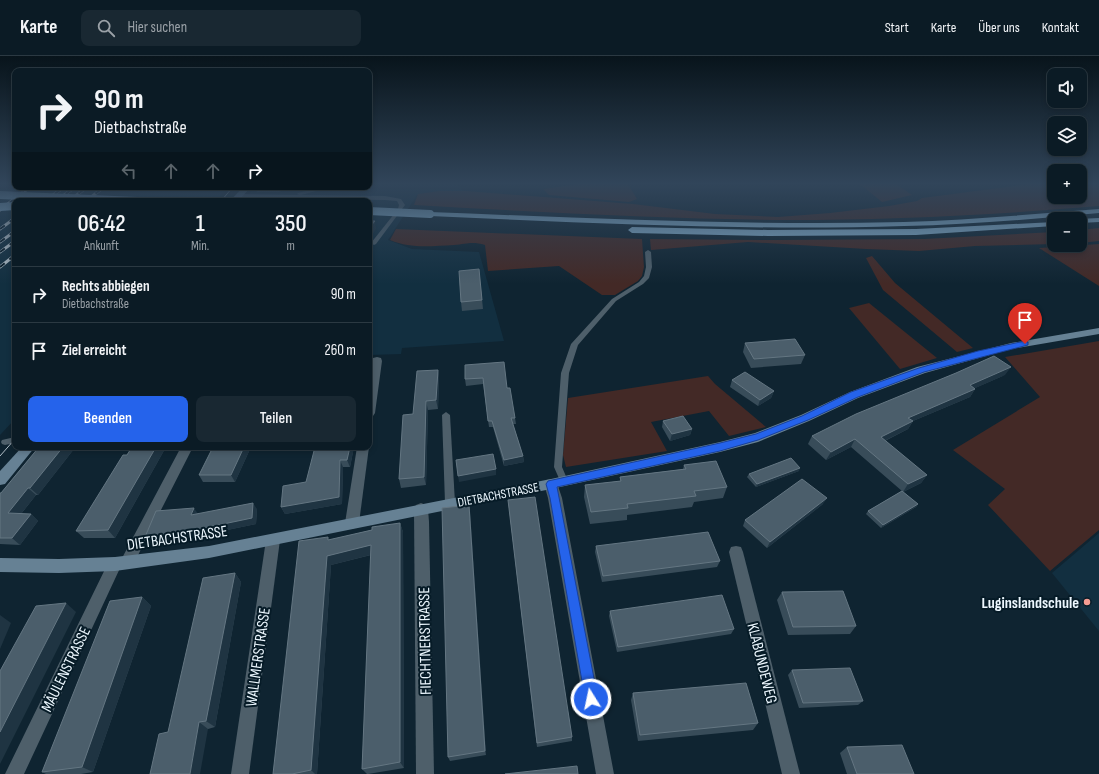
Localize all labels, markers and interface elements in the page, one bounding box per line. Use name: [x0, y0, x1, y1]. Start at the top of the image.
search box: [81, 10, 361, 46]
text: Karte: [20, 16, 57, 39]
icon: search: [95, 17, 117, 39]
text: Hier suchen: [127, 18, 187, 37]
text: Start: [885, 19, 909, 36]
text: Karte: [931, 19, 956, 36]
text: Über uns: [978, 19, 1020, 36]
text: Kontakt: [1042, 19, 1079, 36]
map controls: [1047, 68, 1087, 252]
button: sound: [1047, 68, 1087, 108]
text: 90 m: [94, 83, 144, 116]
icon: right: [28, 84, 80, 136]
button: layers: [1047, 116, 1087, 156]
text: Dietbachstraße: [94, 117, 187, 138]
icon: left: [118, 160, 140, 182]
icon: ahead: [160, 160, 182, 182]
icon: ahead: [202, 160, 224, 182]
icon: right: [244, 160, 266, 182]
button: +: [1047, 164, 1087, 204]
text: 06:42: [77, 209, 126, 238]
text: 1: [196, 209, 205, 238]
text: 350: [275, 209, 307, 238]
button: −: [1047, 212, 1087, 252]
text: Ankunft: [84, 238, 119, 254]
text: Min.: [191, 238, 209, 254]
text: m: [286, 238, 295, 254]
text: Rechts abbiegen: [62, 277, 150, 296]
icon: right: [28, 284, 50, 306]
text: 90 m: [331, 285, 356, 304]
text: Dietbachstraße: [62, 296, 129, 312]
pin: [1008, 303, 1042, 344]
icon: arrive: [1014, 309, 1036, 331]
icon: arrive: [28, 340, 50, 362]
text: Ziel erreicht: [62, 341, 126, 360]
text: 260 m: [325, 341, 356, 360]
button: Beenden: [28, 396, 188, 442]
button: Teilen: [196, 396, 356, 442]
street label: DIETBACHSTRASSE: [456, 479, 540, 511]
street label: DIETBACHSTRASSE: [126, 522, 229, 555]
street label: FIECHTNERSTRASSE: [415, 587, 436, 695]
place label: Luginslandschule: [981, 594, 1079, 613]
marker: Luginslandschule: [1082, 597, 1092, 607]
street label: WALLMERSTRASSE: [242, 607, 275, 708]
street label: KLABUNDEWEG: [742, 621, 781, 706]
street label: MÄULENSTRASSE: [38, 624, 95, 715]
position arrow: [570, 678, 612, 720]

